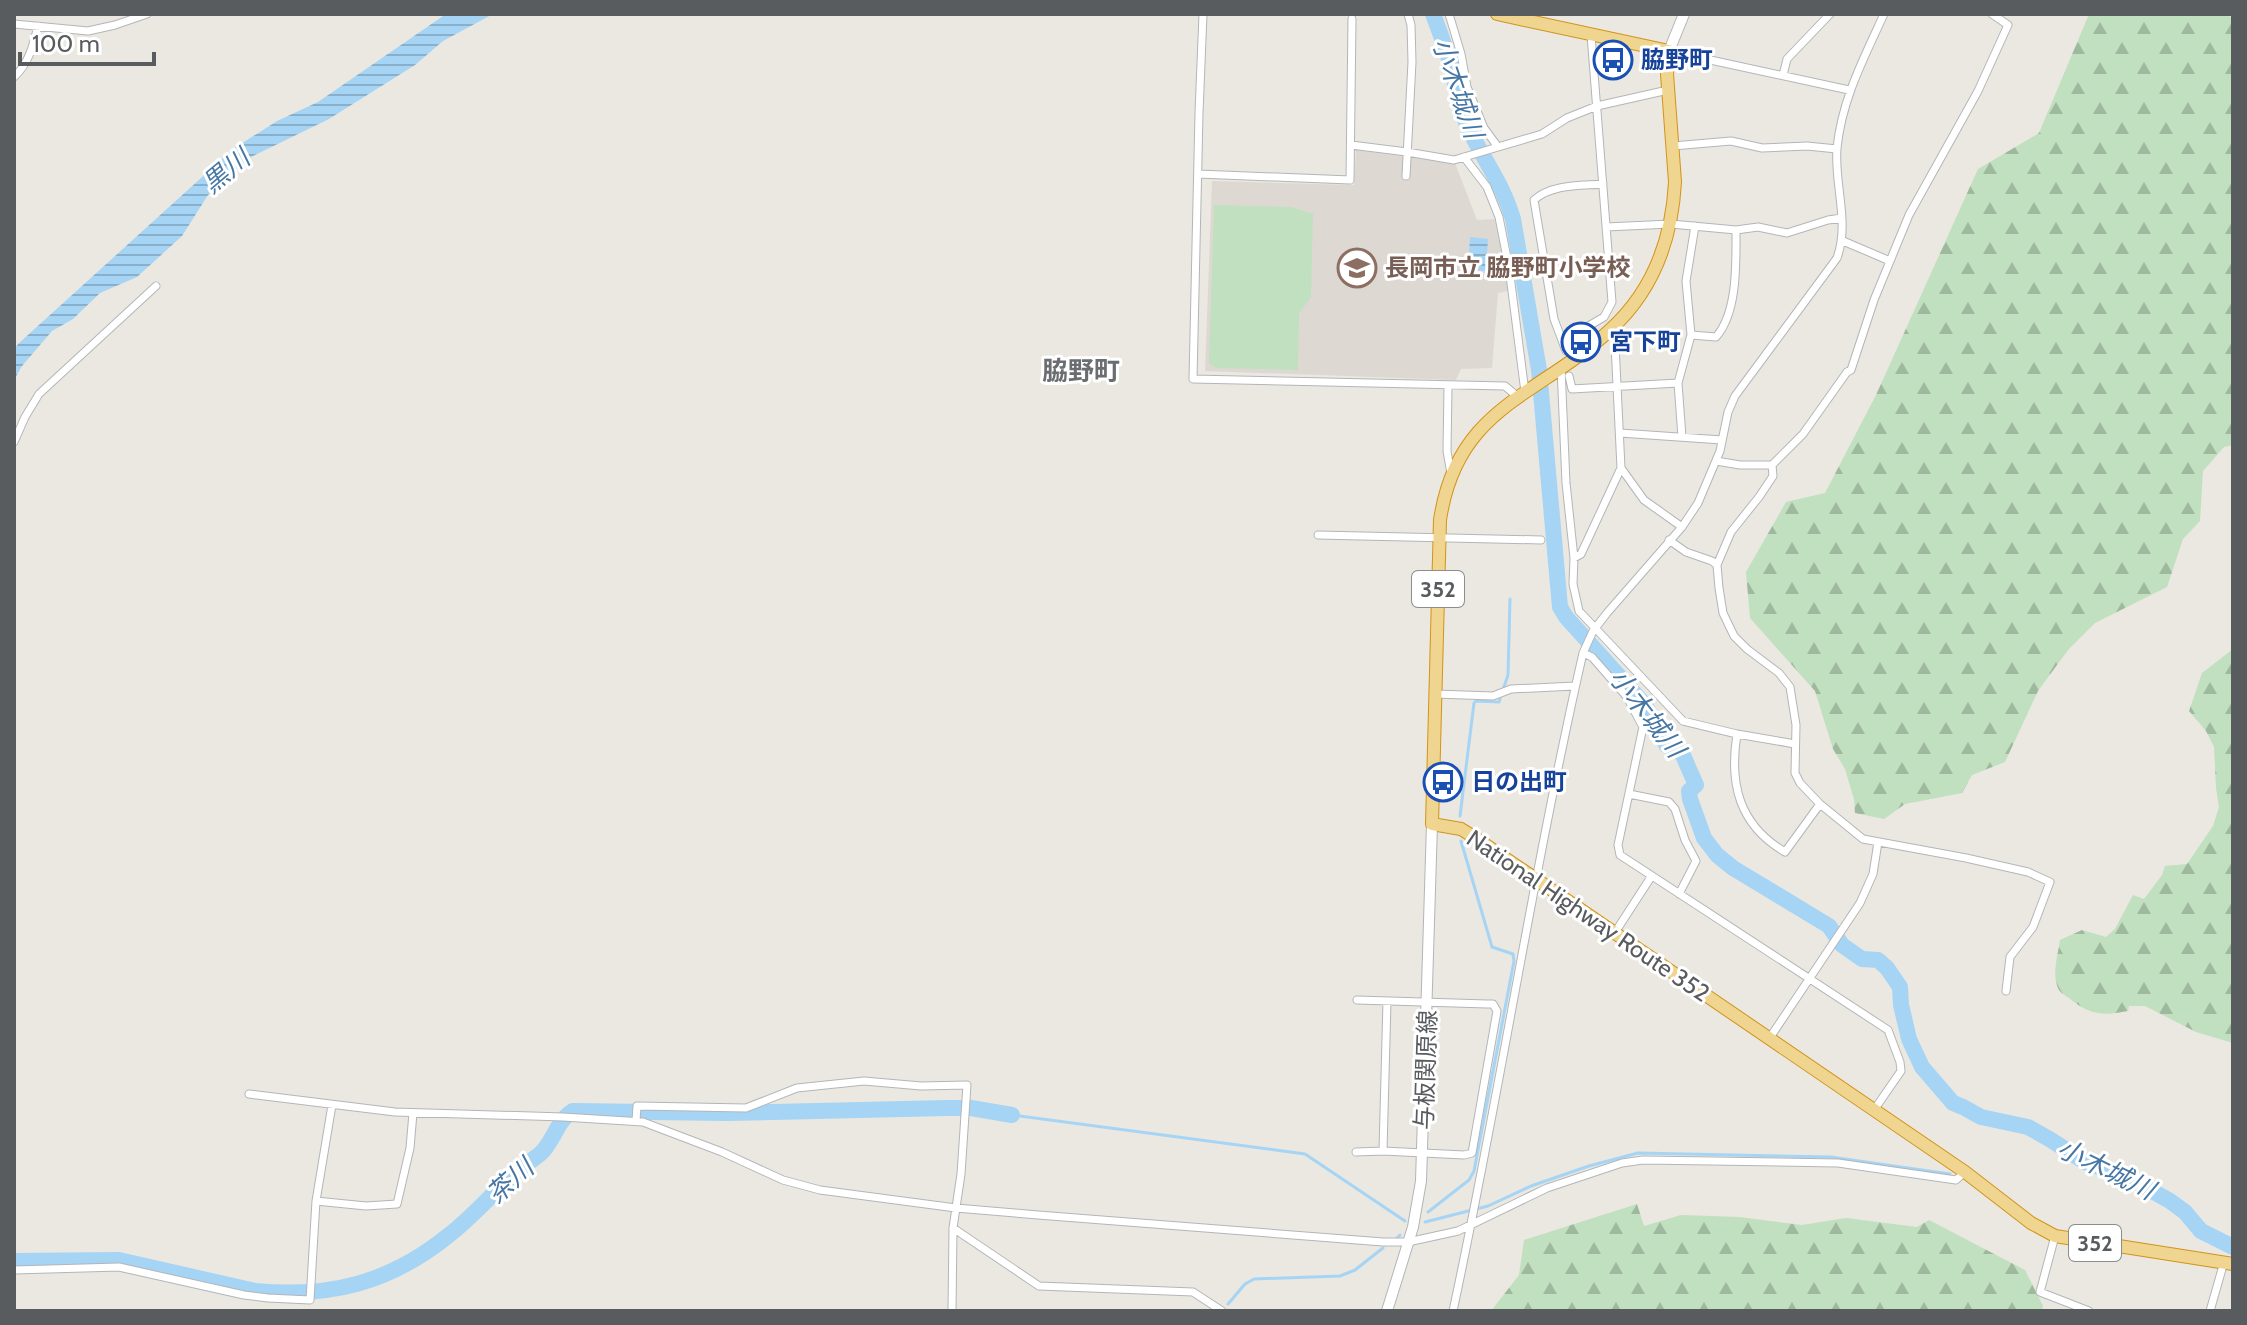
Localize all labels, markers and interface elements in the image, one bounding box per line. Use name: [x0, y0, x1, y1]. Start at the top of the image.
scale bar: [20, 16, 154, 66]
text: 100 m: [32, 29, 100, 58]
water label: 小木城川: [1426, 34, 1491, 145]
bus stop icon: 脇野町: [1592, 39, 1634, 81]
place label: 脇野町: [1641, 45, 1713, 74]
water label: 黒川: [196, 140, 258, 200]
school or university icon: 長岡市立 脇野町小学校: [1336, 247, 1378, 289]
place label: 長岡市立 脇野町小学校: [1385, 253, 1630, 282]
bus stop icon: 宮下町: [1560, 321, 1602, 363]
place label: 宮下町: [1609, 327, 1681, 356]
district label: 脇野町: [1042, 355, 1120, 387]
road number: 352: [1412, 571, 1464, 607]
water label: 小木城川: [1602, 662, 1693, 766]
bus stop icon: 日の出町: [1422, 761, 1464, 803]
place label: 日の出町: [1471, 767, 1567, 796]
street label: National Highway Route 352: [1461, 823, 1715, 1008]
street label: 与板関原線: [1409, 1010, 1442, 1130]
water label: 小木城川: [2052, 1132, 2162, 1207]
water label: 茶川: [480, 1150, 542, 1210]
road number: 352: [2069, 1225, 2121, 1261]

